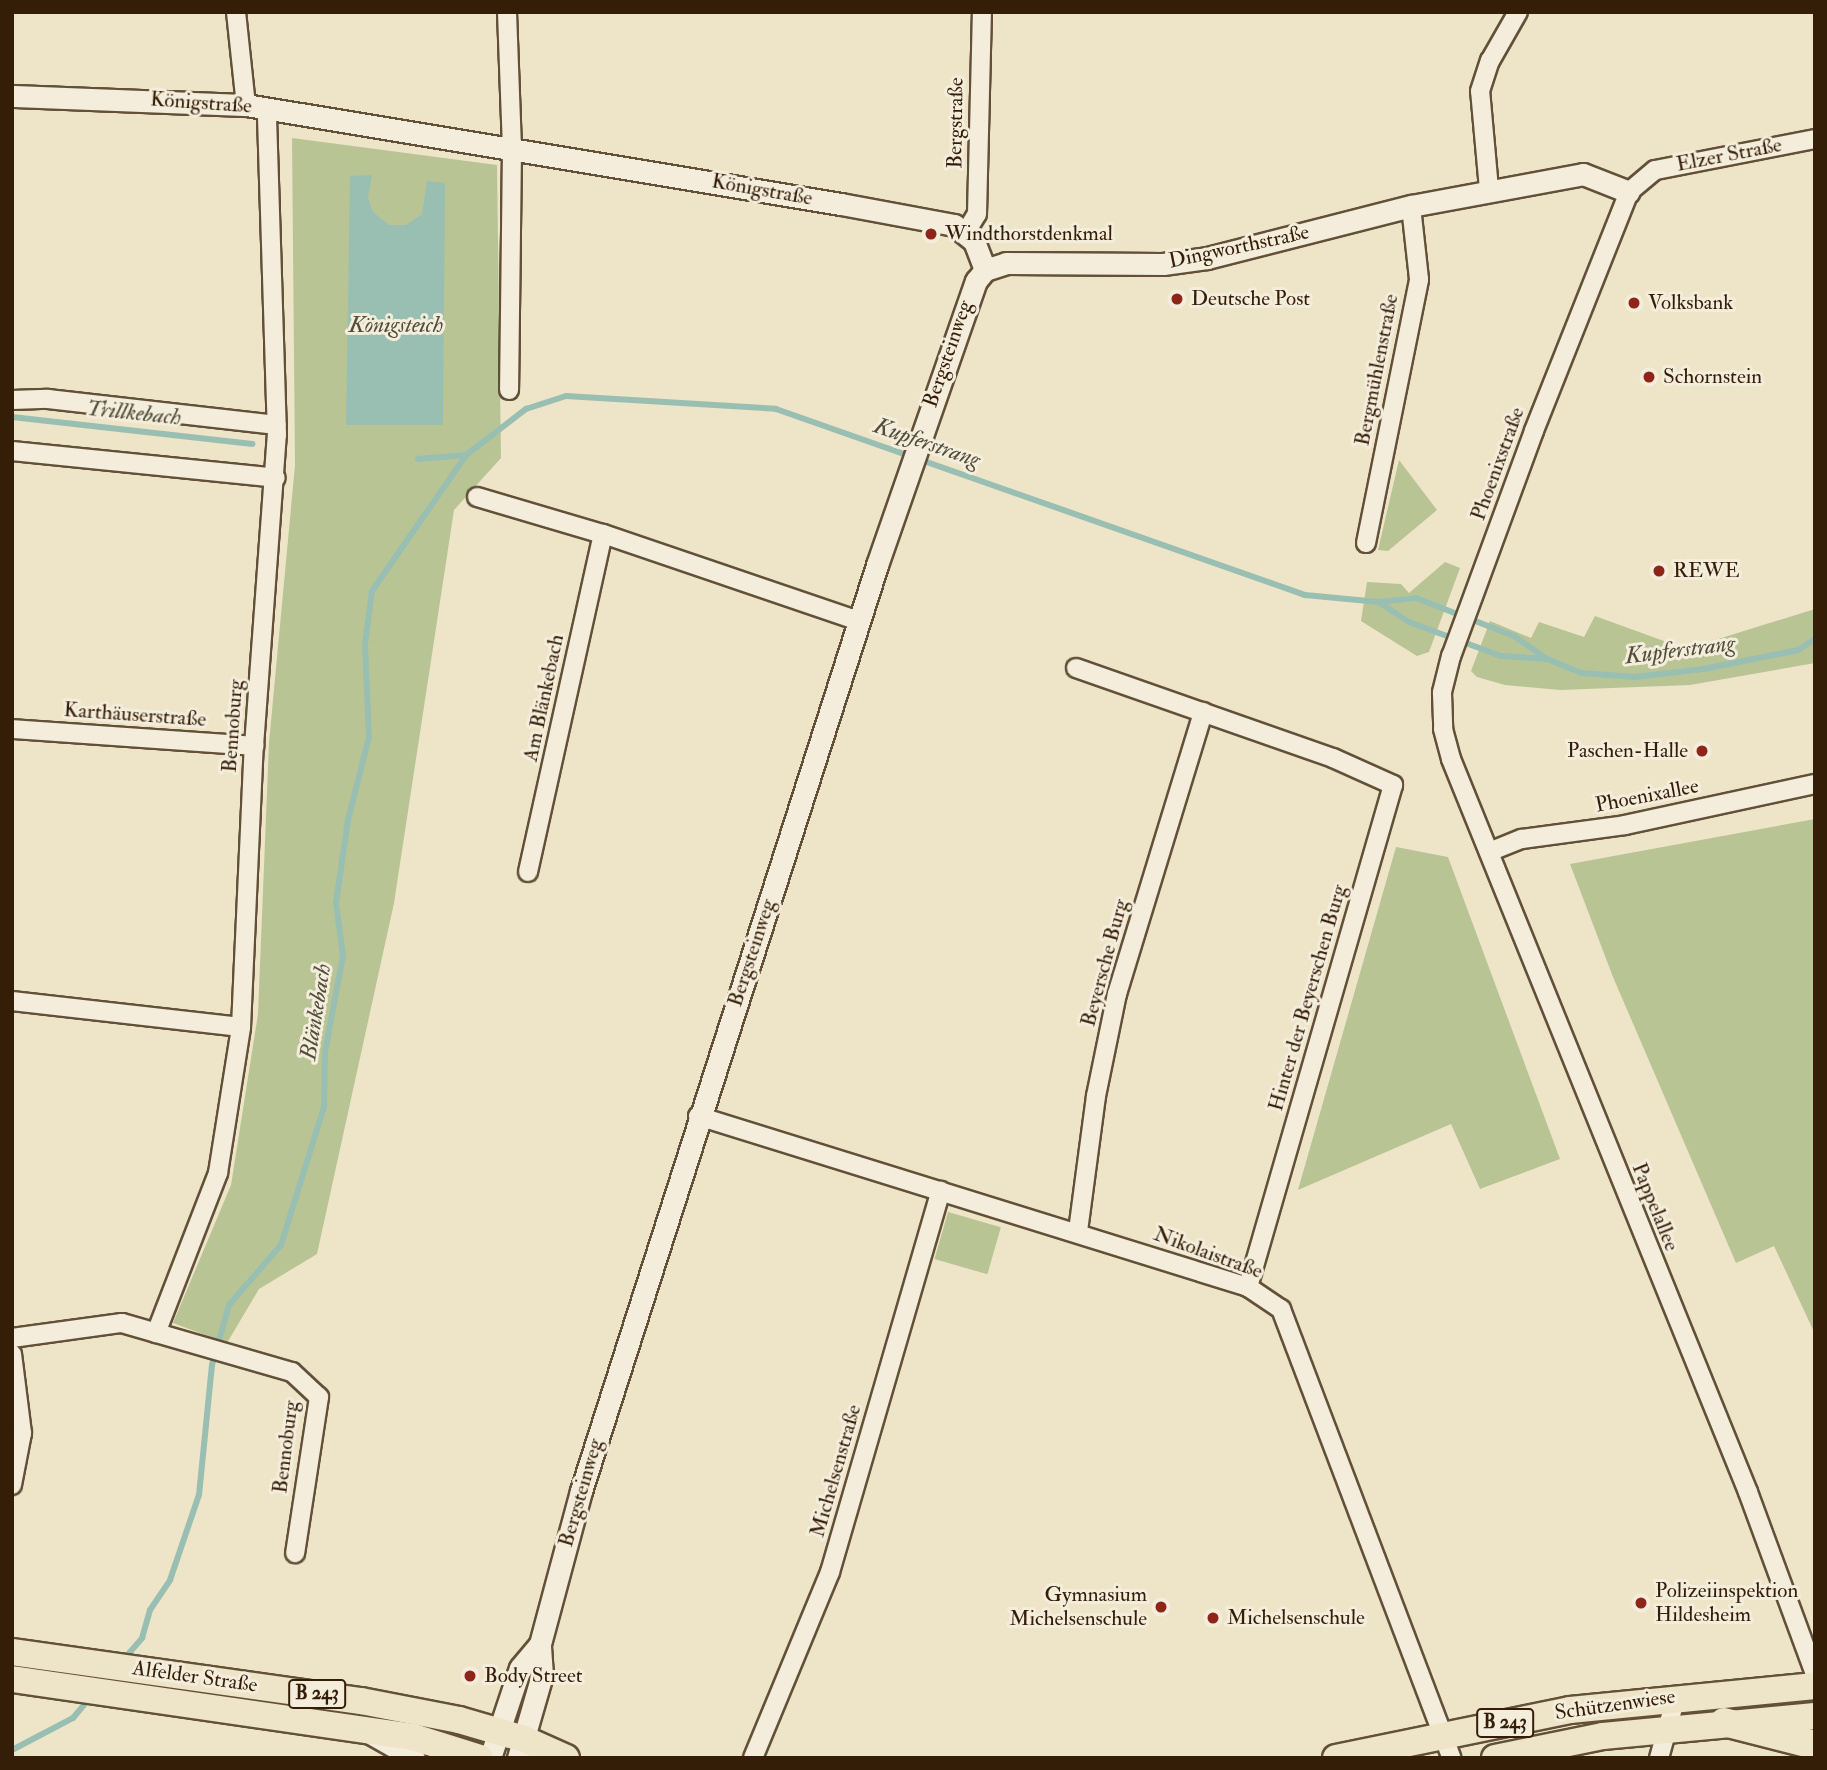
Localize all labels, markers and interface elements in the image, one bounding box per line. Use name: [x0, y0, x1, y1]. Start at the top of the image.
street label: Bergstraße: [943, 77, 969, 169]
street label: Königstraße: [149, 87, 253, 119]
street label: Elzer Straße: [1674, 132, 1784, 178]
street label: Königstraße: [710, 169, 814, 211]
street label: Dingworthstraße: [1166, 220, 1312, 274]
place label: Windthorstdenkmal: [945, 221, 1113, 247]
marker: Windthorstdenkmal: [923, 226, 939, 242]
place label: Deutsche Post: [1191, 286, 1310, 312]
place label: Volksbank: [1648, 290, 1733, 316]
marker: Deutsche Post: [1169, 291, 1185, 307]
street label: Bergmühlenstraße: [1350, 292, 1404, 448]
marker: Volksbank: [1626, 295, 1642, 311]
street label: Bergsteinweg: [918, 297, 978, 411]
water label: Königsteich: [349, 311, 443, 339]
place label: Schornstein: [1663, 364, 1762, 390]
marker: Schornstein: [1641, 369, 1657, 385]
water label: Trillkebach: [85, 394, 183, 432]
street label: Phoenixstraße: [1466, 404, 1530, 524]
water label: Kupferstrang: [870, 412, 984, 474]
place label: REWE: [1673, 558, 1740, 584]
marker: REWE: [1651, 563, 1667, 579]
water label: Kupferstrang: [1623, 630, 1737, 670]
street label: Am Blänkebach: [518, 632, 570, 764]
street label: Bennoburg: [217, 679, 249, 773]
street label: Karthäuserstraße: [63, 697, 207, 733]
place label: Paschen-Halle: [1567, 738, 1688, 764]
marker: Paschen-Halle: [1694, 743, 1710, 759]
street label: Phoenixallee: [1593, 774, 1701, 818]
street label: Hinter der Beyerschen Burg: [1264, 882, 1352, 1114]
street label: Bergsteinweg: [723, 896, 781, 1010]
street label: Beyersche Burg: [1076, 897, 1134, 1029]
water label: Blänkebach: [295, 962, 337, 1062]
street label: Pappelallee: [1626, 1159, 1684, 1255]
street label: Nikolaistraße: [1150, 1222, 1266, 1284]
street label: Bennoburg: [268, 1399, 304, 1495]
street label: Michelsenstraße: [805, 1402, 867, 1540]
street label: Bergsteinweg: [554, 1436, 608, 1550]
place label: Polizeiinspektion Hildesheim: [1655, 1578, 1798, 1628]
place label: Gymnasium Michelsenschule: [1009, 1582, 1147, 1632]
marker: Polizeiinspektion Hildesheim: [1633, 1595, 1649, 1611]
marker: Gymnasium Michelsenschule: [1153, 1599, 1169, 1615]
place label: Michelsenschule: [1227, 1605, 1365, 1631]
marker: Michelsenschule: [1205, 1610, 1221, 1626]
street label: Alfelder Straße: [131, 1656, 259, 1698]
place label: Body Street: [484, 1663, 582, 1689]
marker: Body Street: [462, 1668, 478, 1684]
road number: B 243: [287, 1678, 347, 1710]
street label: Schützenwiese: [1553, 1684, 1677, 1726]
road number: B 243: [1475, 1708, 1535, 1738]

